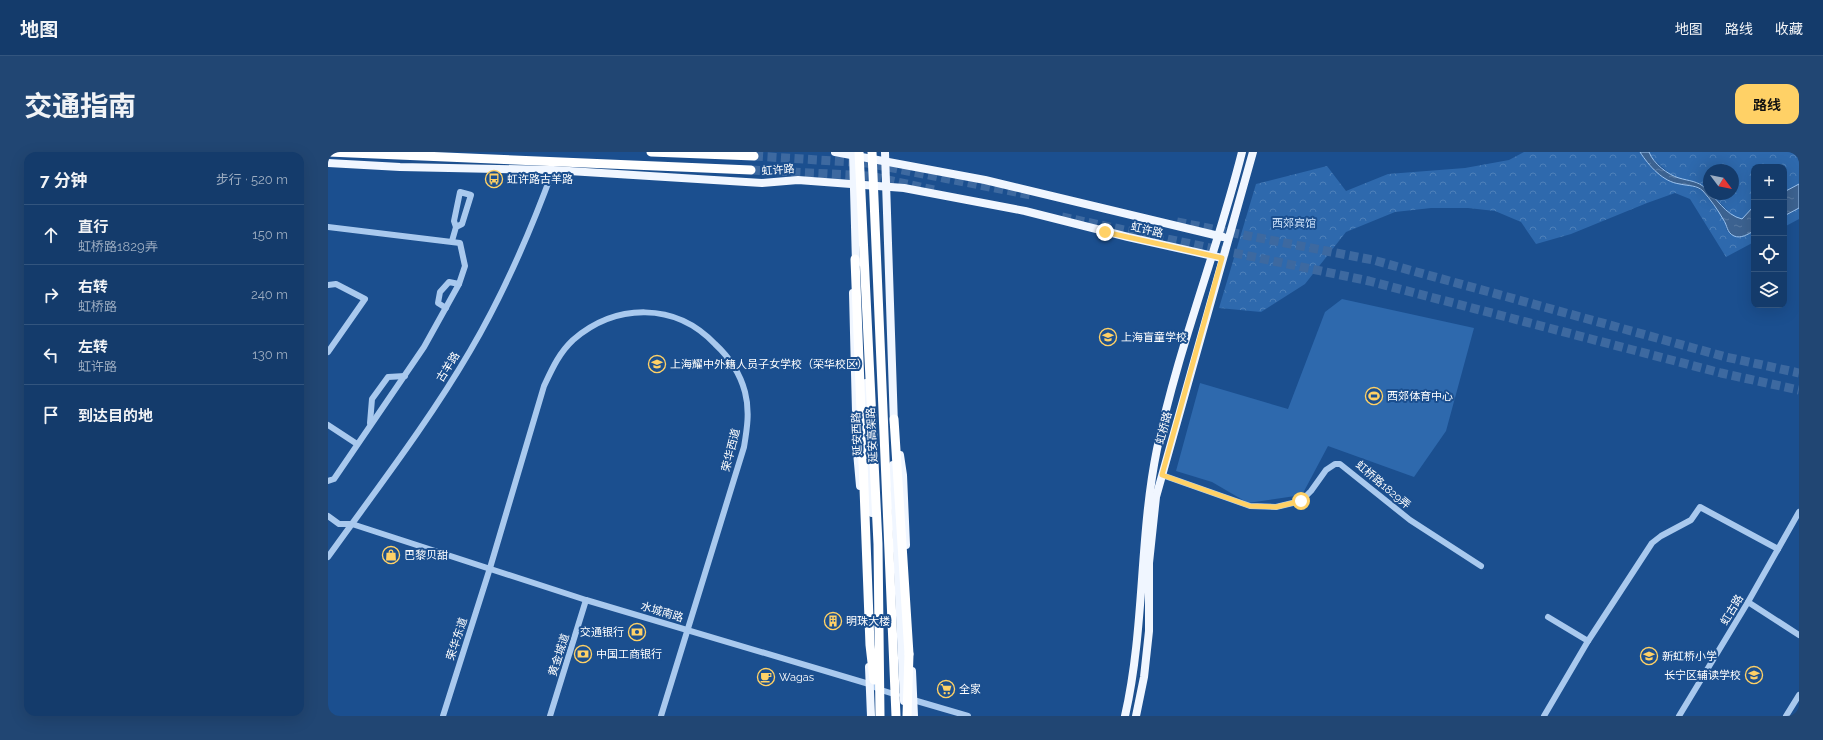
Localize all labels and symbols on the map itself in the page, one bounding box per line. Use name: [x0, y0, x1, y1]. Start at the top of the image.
street label: 虹许路: [761, 162, 795, 178]
north arrow: [1703, 164, 1739, 200]
bus stop icon: 虹许路古羊路: [484, 169, 504, 189]
place label: 虹许路古羊路: [507, 173, 573, 186]
park label: 西郊宾馆: [1272, 217, 1316, 230]
street label: 虹许路: [1129, 220, 1165, 240]
route end: [1096, 223, 1114, 241]
school or university icon: 上海盲童学校: [1098, 327, 1118, 347]
place label: 上海盲童学校: [1121, 331, 1187, 344]
street label: 古羊路: [434, 350, 462, 384]
school or university icon: 上海耀中外籍人员子女学校（荣华校区）: [647, 354, 667, 374]
place label: 上海耀中外籍人员子女学校（荣华校区）: [670, 358, 868, 371]
sports icon: 西郊体育中心: [1364, 386, 1384, 406]
place label: 西郊体育中心: [1387, 390, 1453, 403]
street label: 延安高架路: [864, 407, 880, 463]
street label: 虹桥路: [1153, 410, 1175, 446]
street label: 延安西路: [850, 412, 864, 456]
street label: 荣华西道: [719, 427, 743, 473]
street label: 虹桥路1829弄: [1353, 458, 1413, 512]
route start: [1292, 492, 1310, 510]
shop icon: 巴黎贝甜: [381, 545, 401, 565]
place label: 巴黎贝甜: [404, 549, 448, 562]
street label: 虹古路: [1718, 593, 1746, 627]
street label: 水城南路: [639, 599, 685, 625]
building icon: 明珠大楼: [823, 611, 843, 631]
place label: 明珠大楼: [846, 615, 890, 628]
street label: 荣华东道: [444, 616, 470, 662]
bank icon: 交通银行: [627, 622, 647, 642]
place label: 交通银行: [580, 626, 624, 639]
street label: 黄金城道: [546, 632, 572, 678]
bank icon: 中国工商银行: [573, 644, 593, 664]
school or university icon: 新虹桥小学: [1639, 646, 1659, 666]
place label: 中国工商银行: [596, 648, 662, 661]
place label: 新虹桥小学: [1662, 650, 1717, 663]
school or university icon: 长宁区辅读学校: [1744, 665, 1764, 685]
cafe icon: Wagas: [756, 667, 776, 687]
place label: 长宁区辅读学校: [1664, 669, 1741, 682]
place label: Wagas: [779, 671, 814, 684]
supermarket icon: 全家: [936, 679, 956, 699]
place label: 全家: [959, 683, 981, 696]

